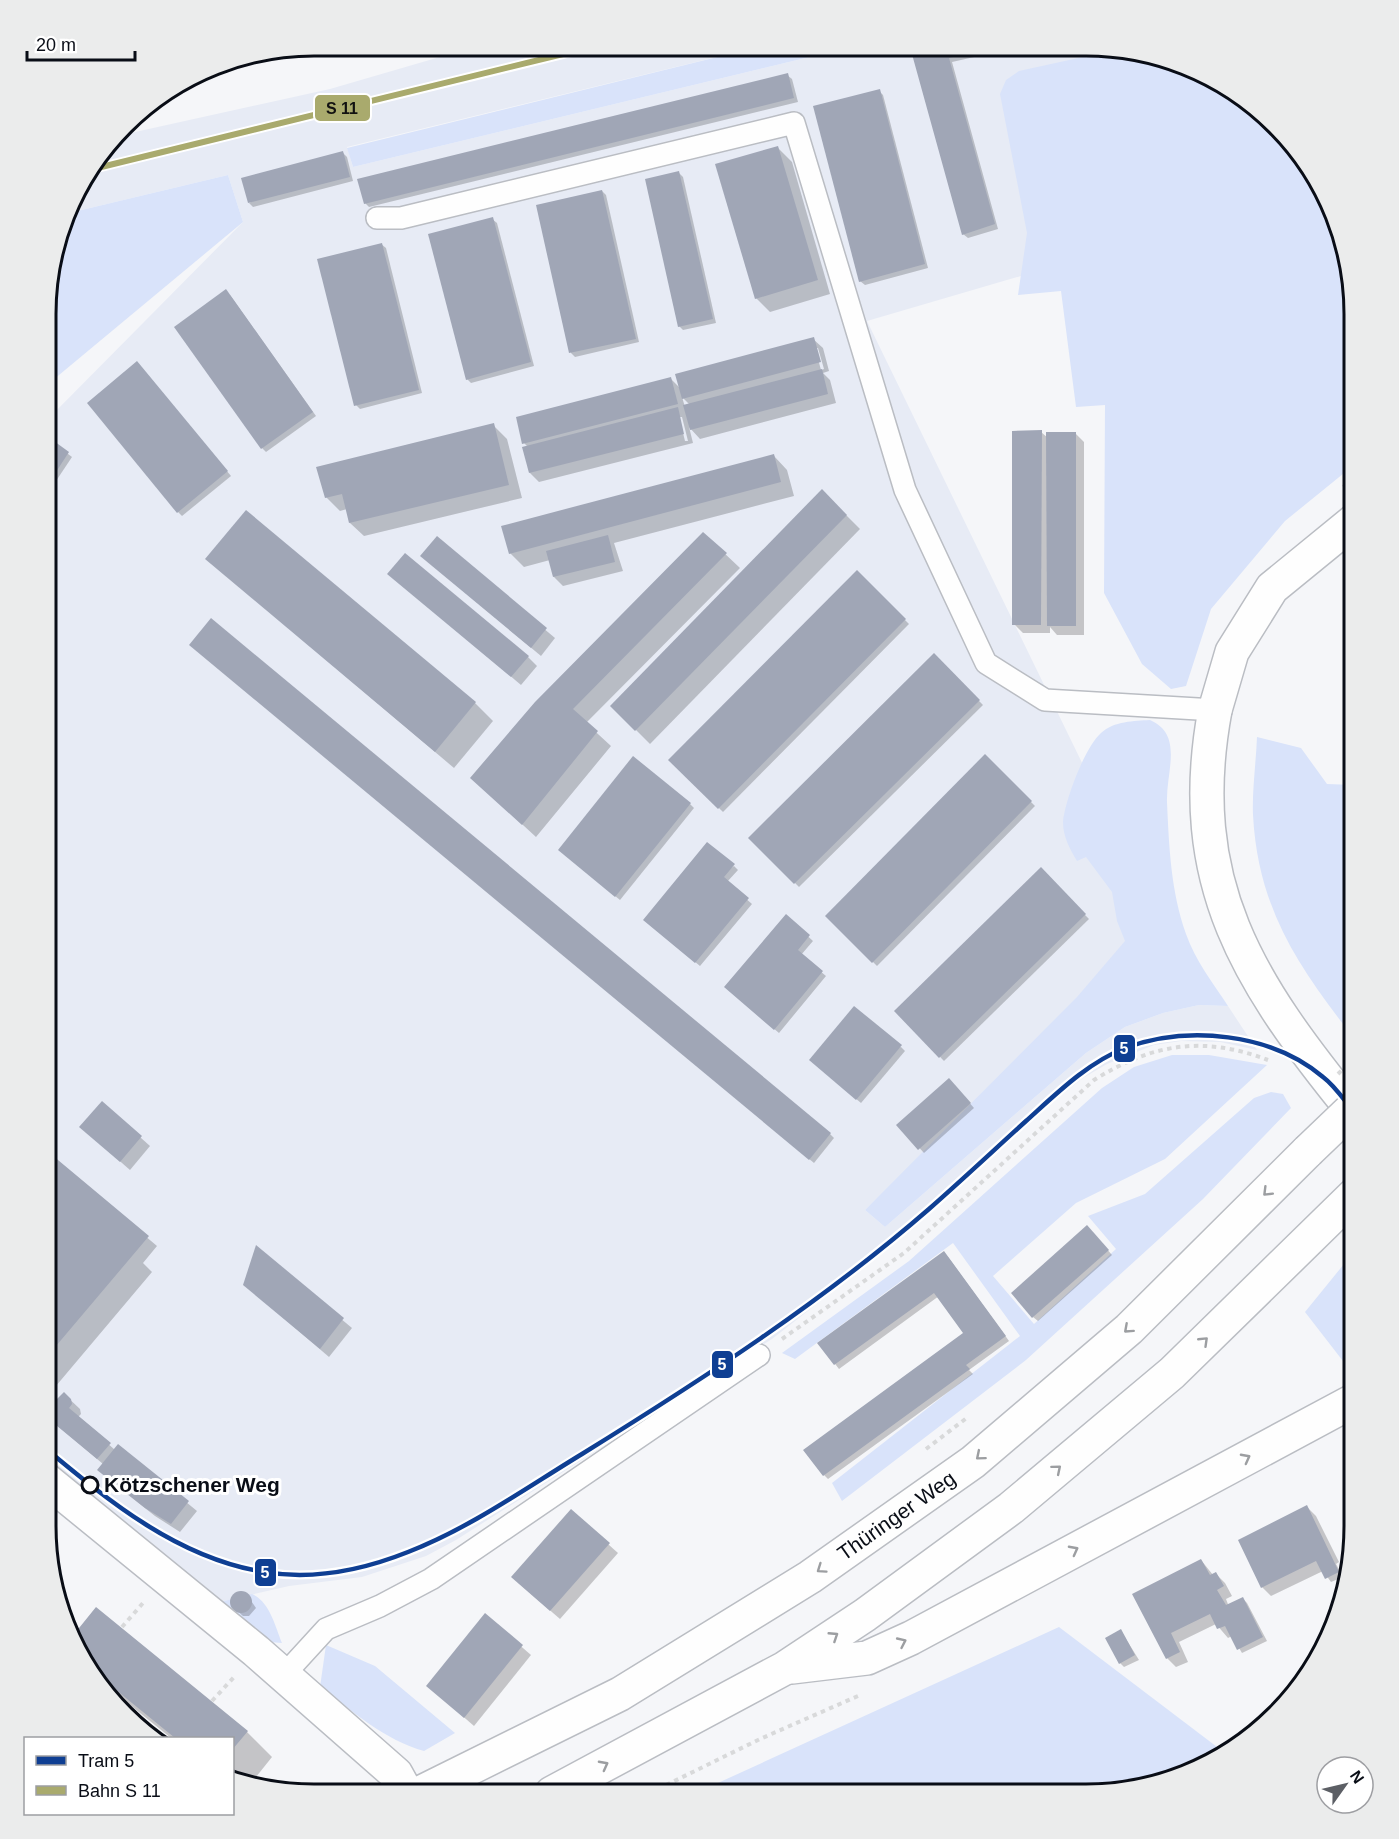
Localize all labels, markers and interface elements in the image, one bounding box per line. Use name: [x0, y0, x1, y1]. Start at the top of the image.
scale bar: [27, 24, 135, 62]
text: 20 m: [36, 35, 76, 55]
line badge: S 11: [314, 94, 371, 122]
text: S 11: [326, 100, 358, 117]
line badge: 5: [1113, 1034, 1136, 1063]
text: 5: [1120, 1040, 1129, 1057]
one-way arrow: [1263, 1185, 1273, 1196]
one-way arrow: [1124, 1322, 1135, 1333]
one-way arrow: [1197, 1338, 1208, 1349]
line badge: 5: [711, 1350, 734, 1379]
text: 5: [718, 1356, 727, 1373]
one-way arrow: [976, 1449, 987, 1460]
one-way arrow: [1239, 1454, 1250, 1465]
street label: Thüringer Weg: [833, 1466, 960, 1565]
one-way arrow: [1050, 1466, 1061, 1477]
place label: Kötzschener Weg: [104, 1473, 280, 1496]
marker: Kötzschener Weg: [81, 1476, 99, 1494]
one-way arrow: [1068, 1546, 1078, 1557]
line badge: 5: [254, 1558, 277, 1587]
one-way arrow: [817, 1562, 828, 1573]
text: 5: [261, 1564, 270, 1581]
one-way arrow: [827, 1632, 838, 1643]
one-way arrow: [896, 1637, 907, 1649]
legend: [24, 1737, 234, 1815]
text: Tram 5: [78, 1751, 134, 1771]
north arrow: [1315, 1755, 1375, 1815]
one-way arrow: [597, 1761, 608, 1772]
text: N: [1347, 1767, 1367, 1786]
text: Bahn S 11: [78, 1781, 161, 1801]

